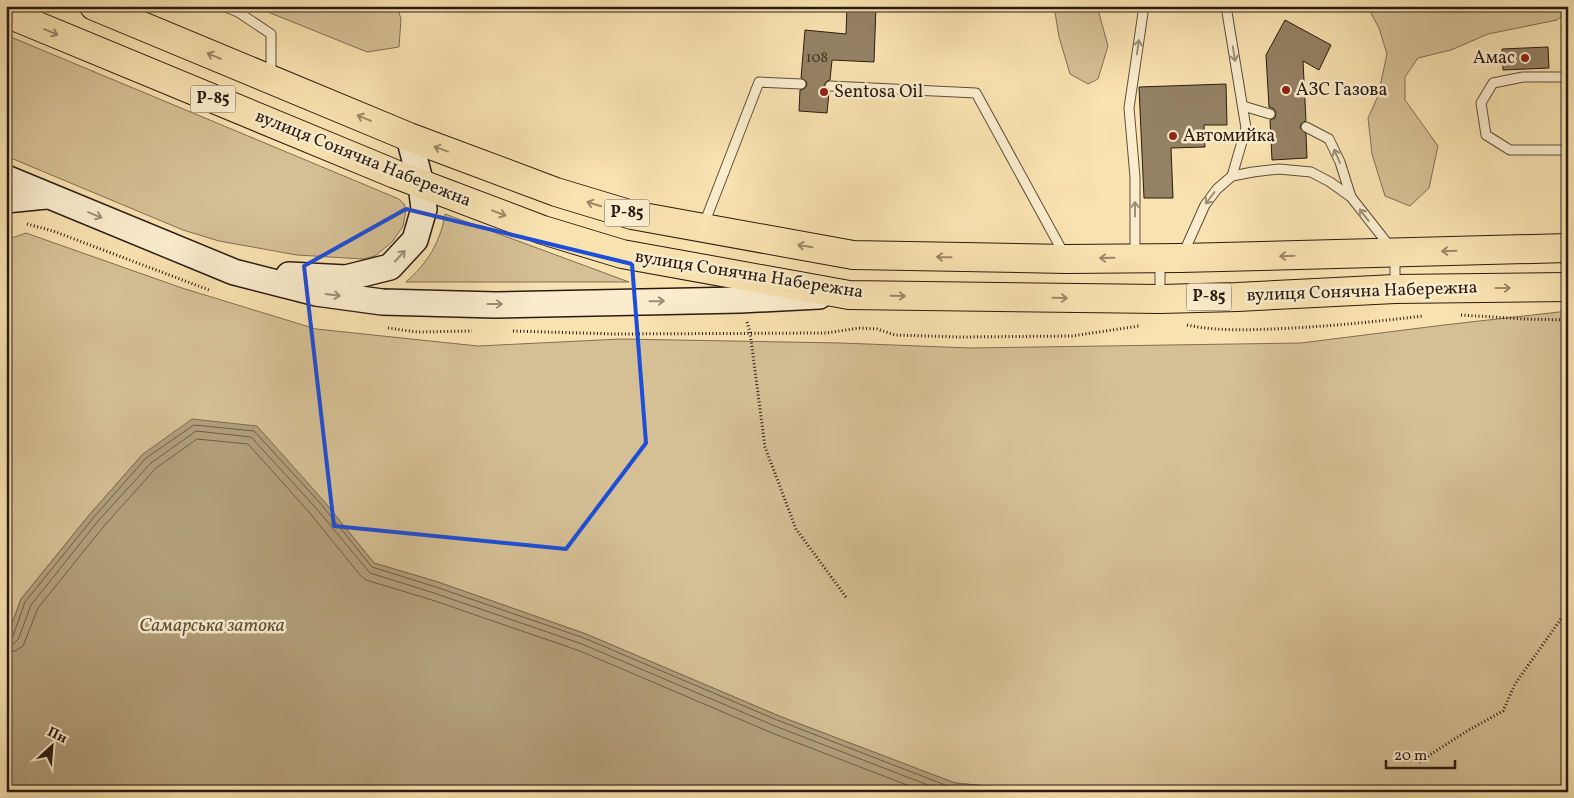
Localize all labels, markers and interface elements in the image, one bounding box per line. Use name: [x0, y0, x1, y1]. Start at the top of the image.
one-way arrow: [43, 27, 58, 37]
one-way arrow: [1133, 40, 1143, 56]
one-way arrow: [1230, 46, 1240, 62]
place label: Амас: [1473, 46, 1515, 71]
house number: 108: [806, 48, 828, 69]
one-way arrow: [207, 51, 222, 60]
marker: Амас: [1519, 52, 1531, 64]
place label: АЗС Газова: [1296, 78, 1387, 103]
place label: Sentosa Oil: [834, 80, 923, 105]
marker: АЗС Газова: [1280, 84, 1292, 96]
road number: Р-85: [190, 86, 236, 112]
marker: Sentosa Oil: [818, 86, 830, 98]
street label: вулиця Сонячна Набережна: [251, 104, 475, 214]
one-way arrow: [357, 113, 372, 123]
place label: Автомийка: [1183, 124, 1275, 149]
marker: Автомийка: [1167, 130, 1179, 142]
one-way arrow: [434, 144, 450, 153]
one-way arrow: [1331, 148, 1341, 163]
one-way arrow: [1205, 191, 1215, 205]
one-way arrow: [587, 198, 603, 208]
road number: Р-85: [604, 200, 650, 227]
one-way arrow: [1130, 201, 1140, 218]
one-way arrow: [1359, 208, 1370, 221]
one-way arrow: [491, 209, 506, 218]
one-way arrow: [87, 210, 102, 220]
one-way arrow: [797, 241, 813, 251]
street label: вулиця Сонячна Набережна: [633, 245, 865, 305]
one-way arrow: [1441, 246, 1458, 256]
one-way arrow: [394, 250, 406, 263]
one-way arrow: [1279, 251, 1295, 260]
one-way arrow: [936, 252, 952, 261]
one-way arrow: [1099, 253, 1115, 263]
street label: вулиця Сонячна Набережна: [1246, 275, 1478, 309]
one-way arrow: [1494, 283, 1510, 293]
road number: Р-85: [1186, 284, 1232, 310]
one-way arrow: [325, 291, 341, 301]
one-way arrow: [890, 291, 906, 300]
one-way arrow: [1052, 293, 1068, 303]
one-way arrow: [649, 297, 665, 306]
one-way arrow: [486, 299, 503, 309]
water label: Самарська затока: [139, 613, 285, 639]
north arrow: [28, 720, 78, 770]
text: Пн: [44, 723, 70, 749]
scale bar: [1386, 738, 1455, 770]
text: 20 m: [1394, 746, 1427, 767]

